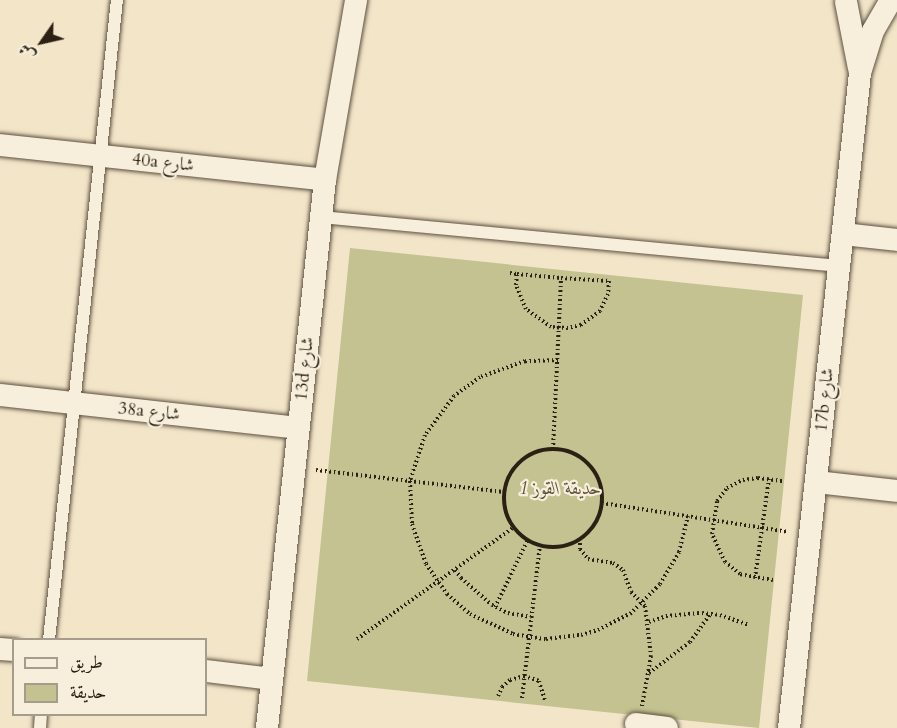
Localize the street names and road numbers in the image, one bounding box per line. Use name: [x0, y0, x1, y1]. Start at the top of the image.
street label: 40a شارع: [131, 149, 195, 177]
street label: 13d شارع: [291, 336, 319, 402]
street label: 17b شارع: [811, 367, 839, 433]
street label: 38a شارع: [117, 398, 181, 426]

